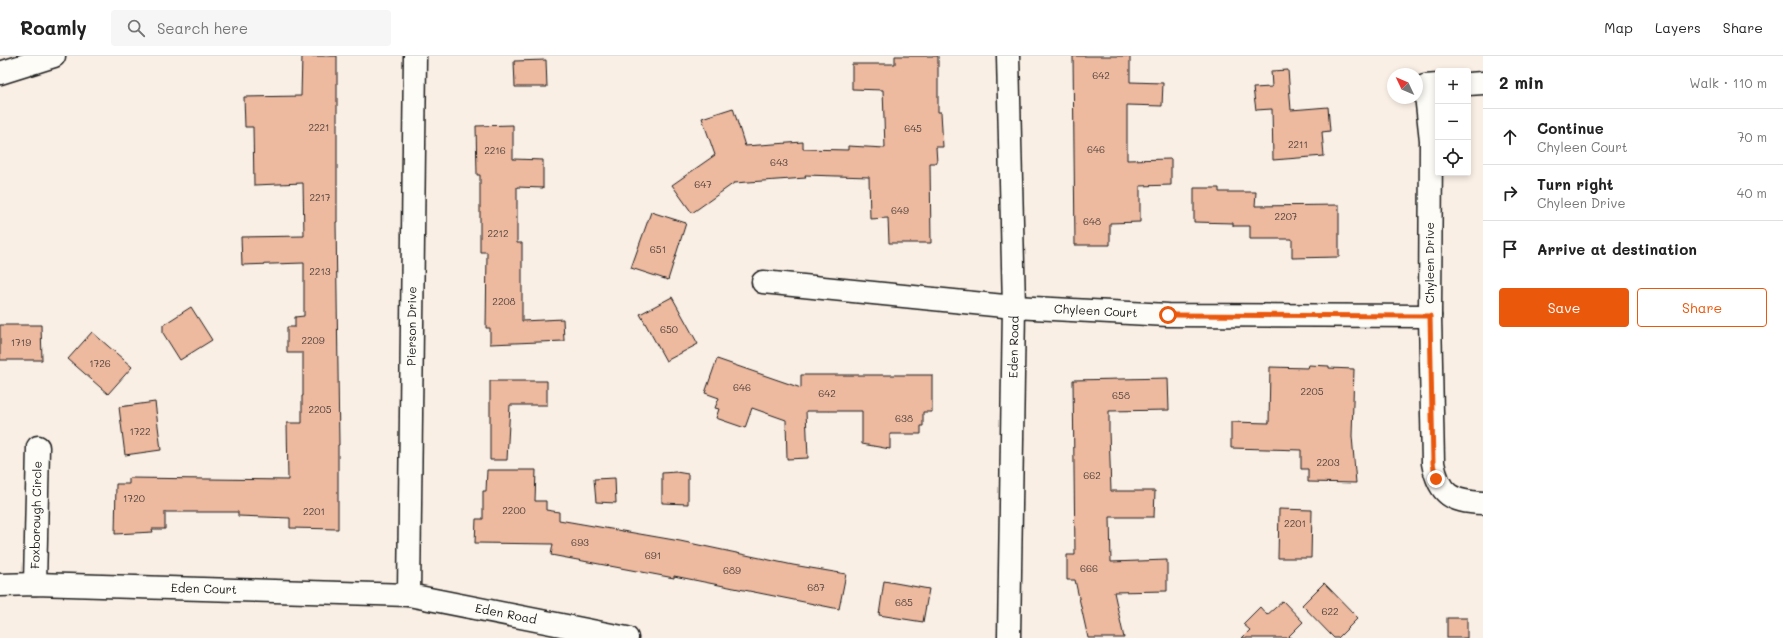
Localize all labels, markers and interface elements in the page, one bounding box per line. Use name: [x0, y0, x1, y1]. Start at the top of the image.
search box: [111, 10, 391, 46]
text: Roamly: [20, 15, 87, 40]
icon: search: [125, 17, 147, 39]
text: Search here: [157, 18, 248, 38]
text: Map: [1604, 18, 1633, 37]
text: Layers: [1655, 18, 1701, 37]
text: Share: [1723, 18, 1763, 37]
house number: 642: [1092, 68, 1110, 82]
north arrow: [1387, 68, 1423, 104]
map controls: [1435, 68, 1471, 176]
button: +: [1435, 68, 1471, 104]
text: 2 min: [1499, 71, 1544, 93]
text: Walk · 110 m: [1689, 74, 1767, 91]
button: −: [1435, 104, 1471, 140]
text: Continue: [1537, 118, 1604, 138]
house number: 2221: [308, 120, 330, 134]
house number: 645: [904, 121, 922, 135]
icon: ahead: [1499, 126, 1521, 148]
text: 70 m: [1737, 128, 1767, 145]
house number: 2211: [1288, 137, 1308, 151]
text: Chyleen Court: [1537, 138, 1627, 155]
button: locate: [1435, 140, 1471, 176]
house number: 646: [1087, 142, 1105, 156]
house number: 2216: [484, 143, 506, 157]
house number: 643: [770, 155, 788, 169]
text: Turn right: [1537, 174, 1614, 194]
house number: 647: [694, 177, 712, 191]
icon: right: [1499, 182, 1521, 204]
text: 40 m: [1737, 184, 1767, 201]
house number: 2217: [309, 190, 331, 204]
text: Chyleen Drive: [1537, 194, 1625, 211]
house number: 649: [891, 203, 909, 217]
house number: 2207: [1275, 209, 1298, 223]
house number: 648: [1083, 214, 1101, 228]
street label: Chyleen Drive: [1421, 222, 1437, 304]
house number: 2212: [487, 226, 509, 240]
icon: arrive: [1499, 238, 1521, 260]
text: Arrive at destination: [1537, 239, 1697, 259]
house number: 651: [650, 242, 666, 256]
house number: 2213: [309, 264, 331, 278]
street label: Pierson Drive: [403, 286, 419, 366]
button: Save: [1499, 288, 1629, 327]
button: Share: [1637, 288, 1767, 327]
house number: 2208: [492, 294, 516, 308]
street label: Chyleen Court: [1054, 300, 1138, 320]
route start: [1159, 306, 1177, 324]
street label: Eden Road: [1004, 315, 1022, 378]
house number: 650: [660, 322, 678, 336]
house number: 2209: [301, 333, 325, 347]
house number: 1719: [11, 335, 31, 349]
house number: 1726: [89, 356, 111, 370]
house number: 646: [733, 380, 751, 394]
house number: 2205: [1300, 384, 1324, 398]
house number: 642: [818, 386, 836, 400]
house number: 658: [1112, 388, 1130, 402]
house number: 2205: [308, 402, 332, 416]
house number: 638: [895, 411, 913, 425]
house number: 1722: [129, 424, 151, 438]
house number: 2203: [1316, 455, 1340, 469]
street label: Foxborough Circle: [26, 461, 45, 569]
house number: 662: [1083, 468, 1101, 482]
route end: [1427, 470, 1445, 488]
house number: 1720: [123, 491, 145, 505]
house number: 2200: [502, 503, 526, 517]
house number: 2201: [303, 504, 325, 518]
house number: 2201: [1284, 516, 1306, 530]
house number: 693: [571, 535, 589, 549]
house number: 691: [645, 548, 661, 562]
house number: 666: [1080, 561, 1098, 575]
house number: 689: [723, 563, 741, 577]
street label: Eden Court: [171, 579, 237, 597]
house number: 687: [807, 580, 825, 594]
house number: 685: [895, 595, 913, 609]
street label: Eden Road: [474, 599, 539, 627]
house number: 622: [1321, 604, 1339, 618]

